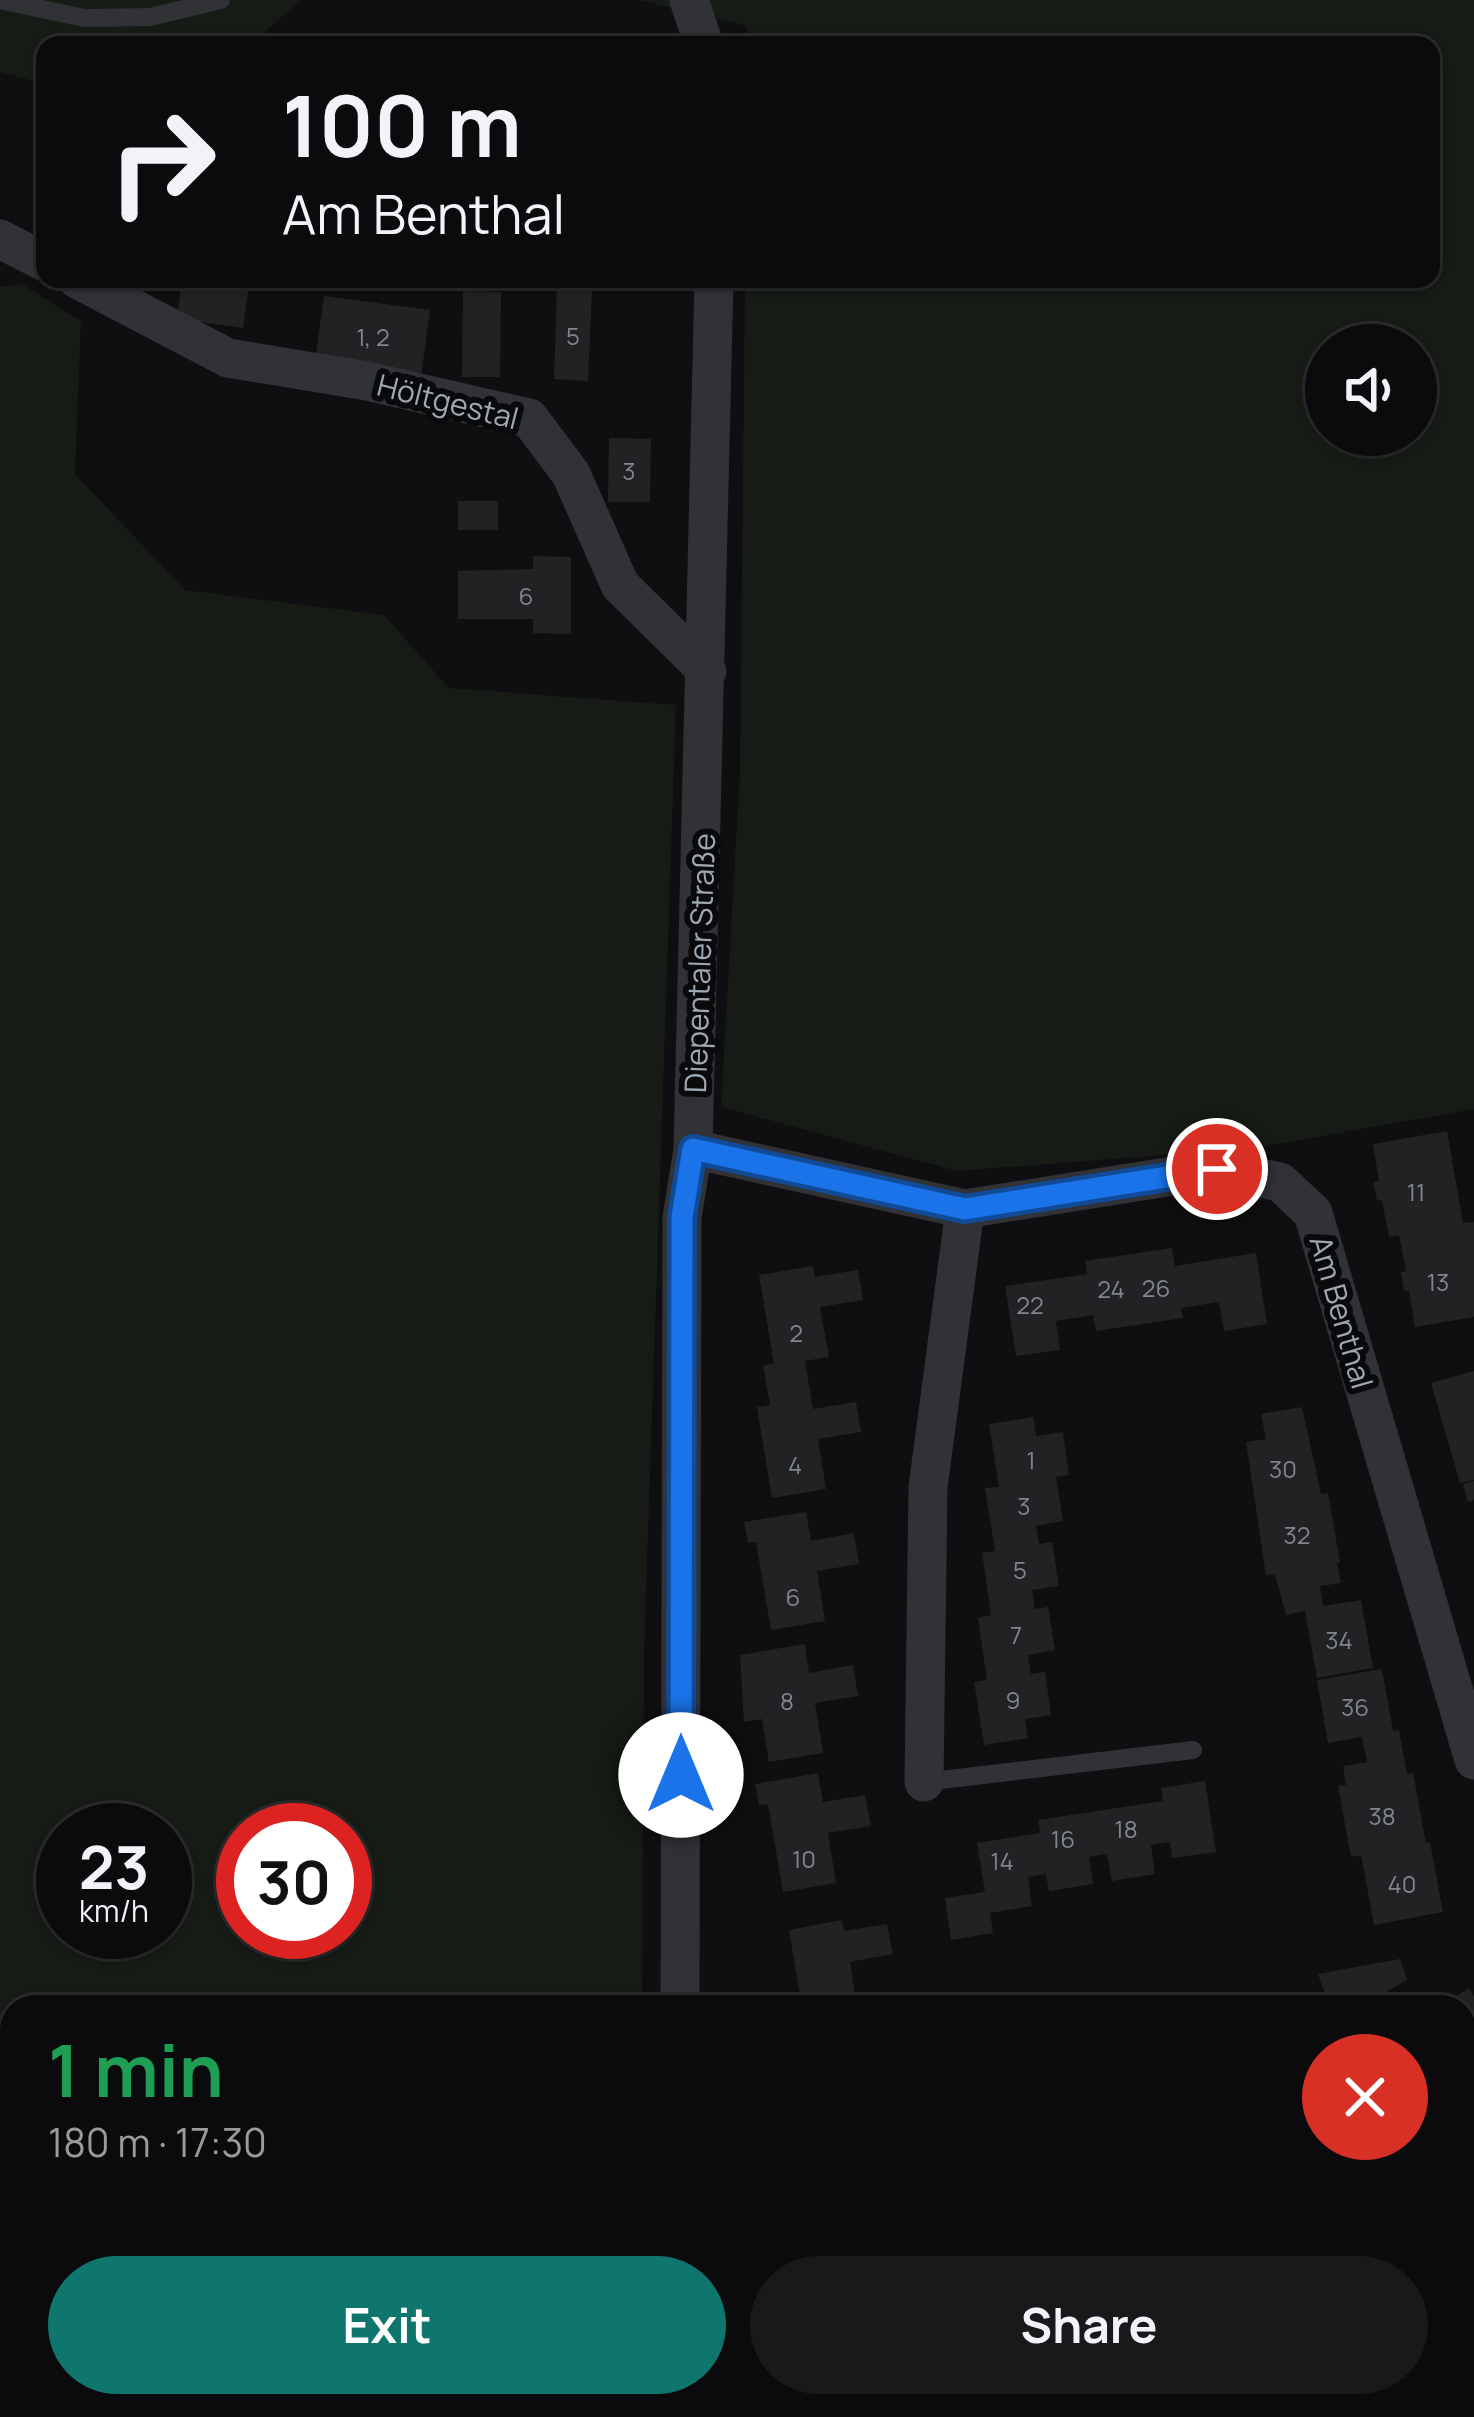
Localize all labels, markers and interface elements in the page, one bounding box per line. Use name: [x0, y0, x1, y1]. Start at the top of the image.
text: 100 m: [282, 67, 522, 182]
icon: right: [84, 84, 240, 240]
text: Am Benthal: [282, 176, 565, 250]
house number: 5: [566, 319, 580, 352]
house number: 1, 2: [356, 320, 390, 353]
map controls: [1305, 324, 1437, 456]
button: sound: [1305, 324, 1437, 456]
street label: Höltgestal: [373, 364, 523, 438]
house number: 3: [622, 454, 636, 487]
house number: 6: [519, 579, 533, 612]
street label: Diepentaler Straße: [674, 832, 724, 1094]
pin: [1166, 1118, 1268, 1220]
icon: arrive: [1184, 1136, 1250, 1202]
house number: 11: [1407, 1175, 1425, 1208]
street label: Am Benthal: [1301, 1231, 1383, 1393]
house number: 13: [1427, 1265, 1449, 1298]
house number: 26: [1142, 1271, 1170, 1304]
house number: 24: [1097, 1272, 1125, 1305]
house number: 22: [1016, 1288, 1044, 1321]
house number: 2: [789, 1316, 803, 1349]
house number: 1: [1026, 1443, 1036, 1476]
house number: 4: [788, 1448, 802, 1481]
house number: 30: [1269, 1452, 1297, 1485]
house number: 3: [1017, 1489, 1031, 1522]
house number: 32: [1284, 1518, 1310, 1551]
house number: 5: [1013, 1553, 1027, 1586]
house number: 6: [786, 1580, 800, 1613]
house number: 7: [1010, 1618, 1022, 1651]
house number: 34: [1325, 1623, 1353, 1656]
house number: 9: [1006, 1683, 1020, 1716]
house number: 8: [780, 1684, 794, 1717]
house number: 36: [1341, 1690, 1369, 1723]
position arrow: [618, 1712, 744, 1838]
house number: 38: [1368, 1799, 1396, 1832]
speed limit sign: 30: [216, 1803, 372, 1959]
house number: 18: [1114, 1812, 1138, 1845]
house number: 16: [1051, 1822, 1075, 1855]
text: 23: [79, 1825, 149, 1907]
house number: 10: [792, 1842, 816, 1875]
house number: 14: [990, 1844, 1014, 1877]
house number: 40: [1388, 1867, 1416, 1900]
text: km/h: [79, 1890, 149, 1931]
text: 1 min: [48, 2020, 224, 2119]
button: close: [1302, 2034, 1428, 2160]
text: 180 m · 17:30: [48, 2115, 267, 2169]
button: Exit: [48, 2256, 726, 2394]
button: Share: [750, 2256, 1428, 2394]

